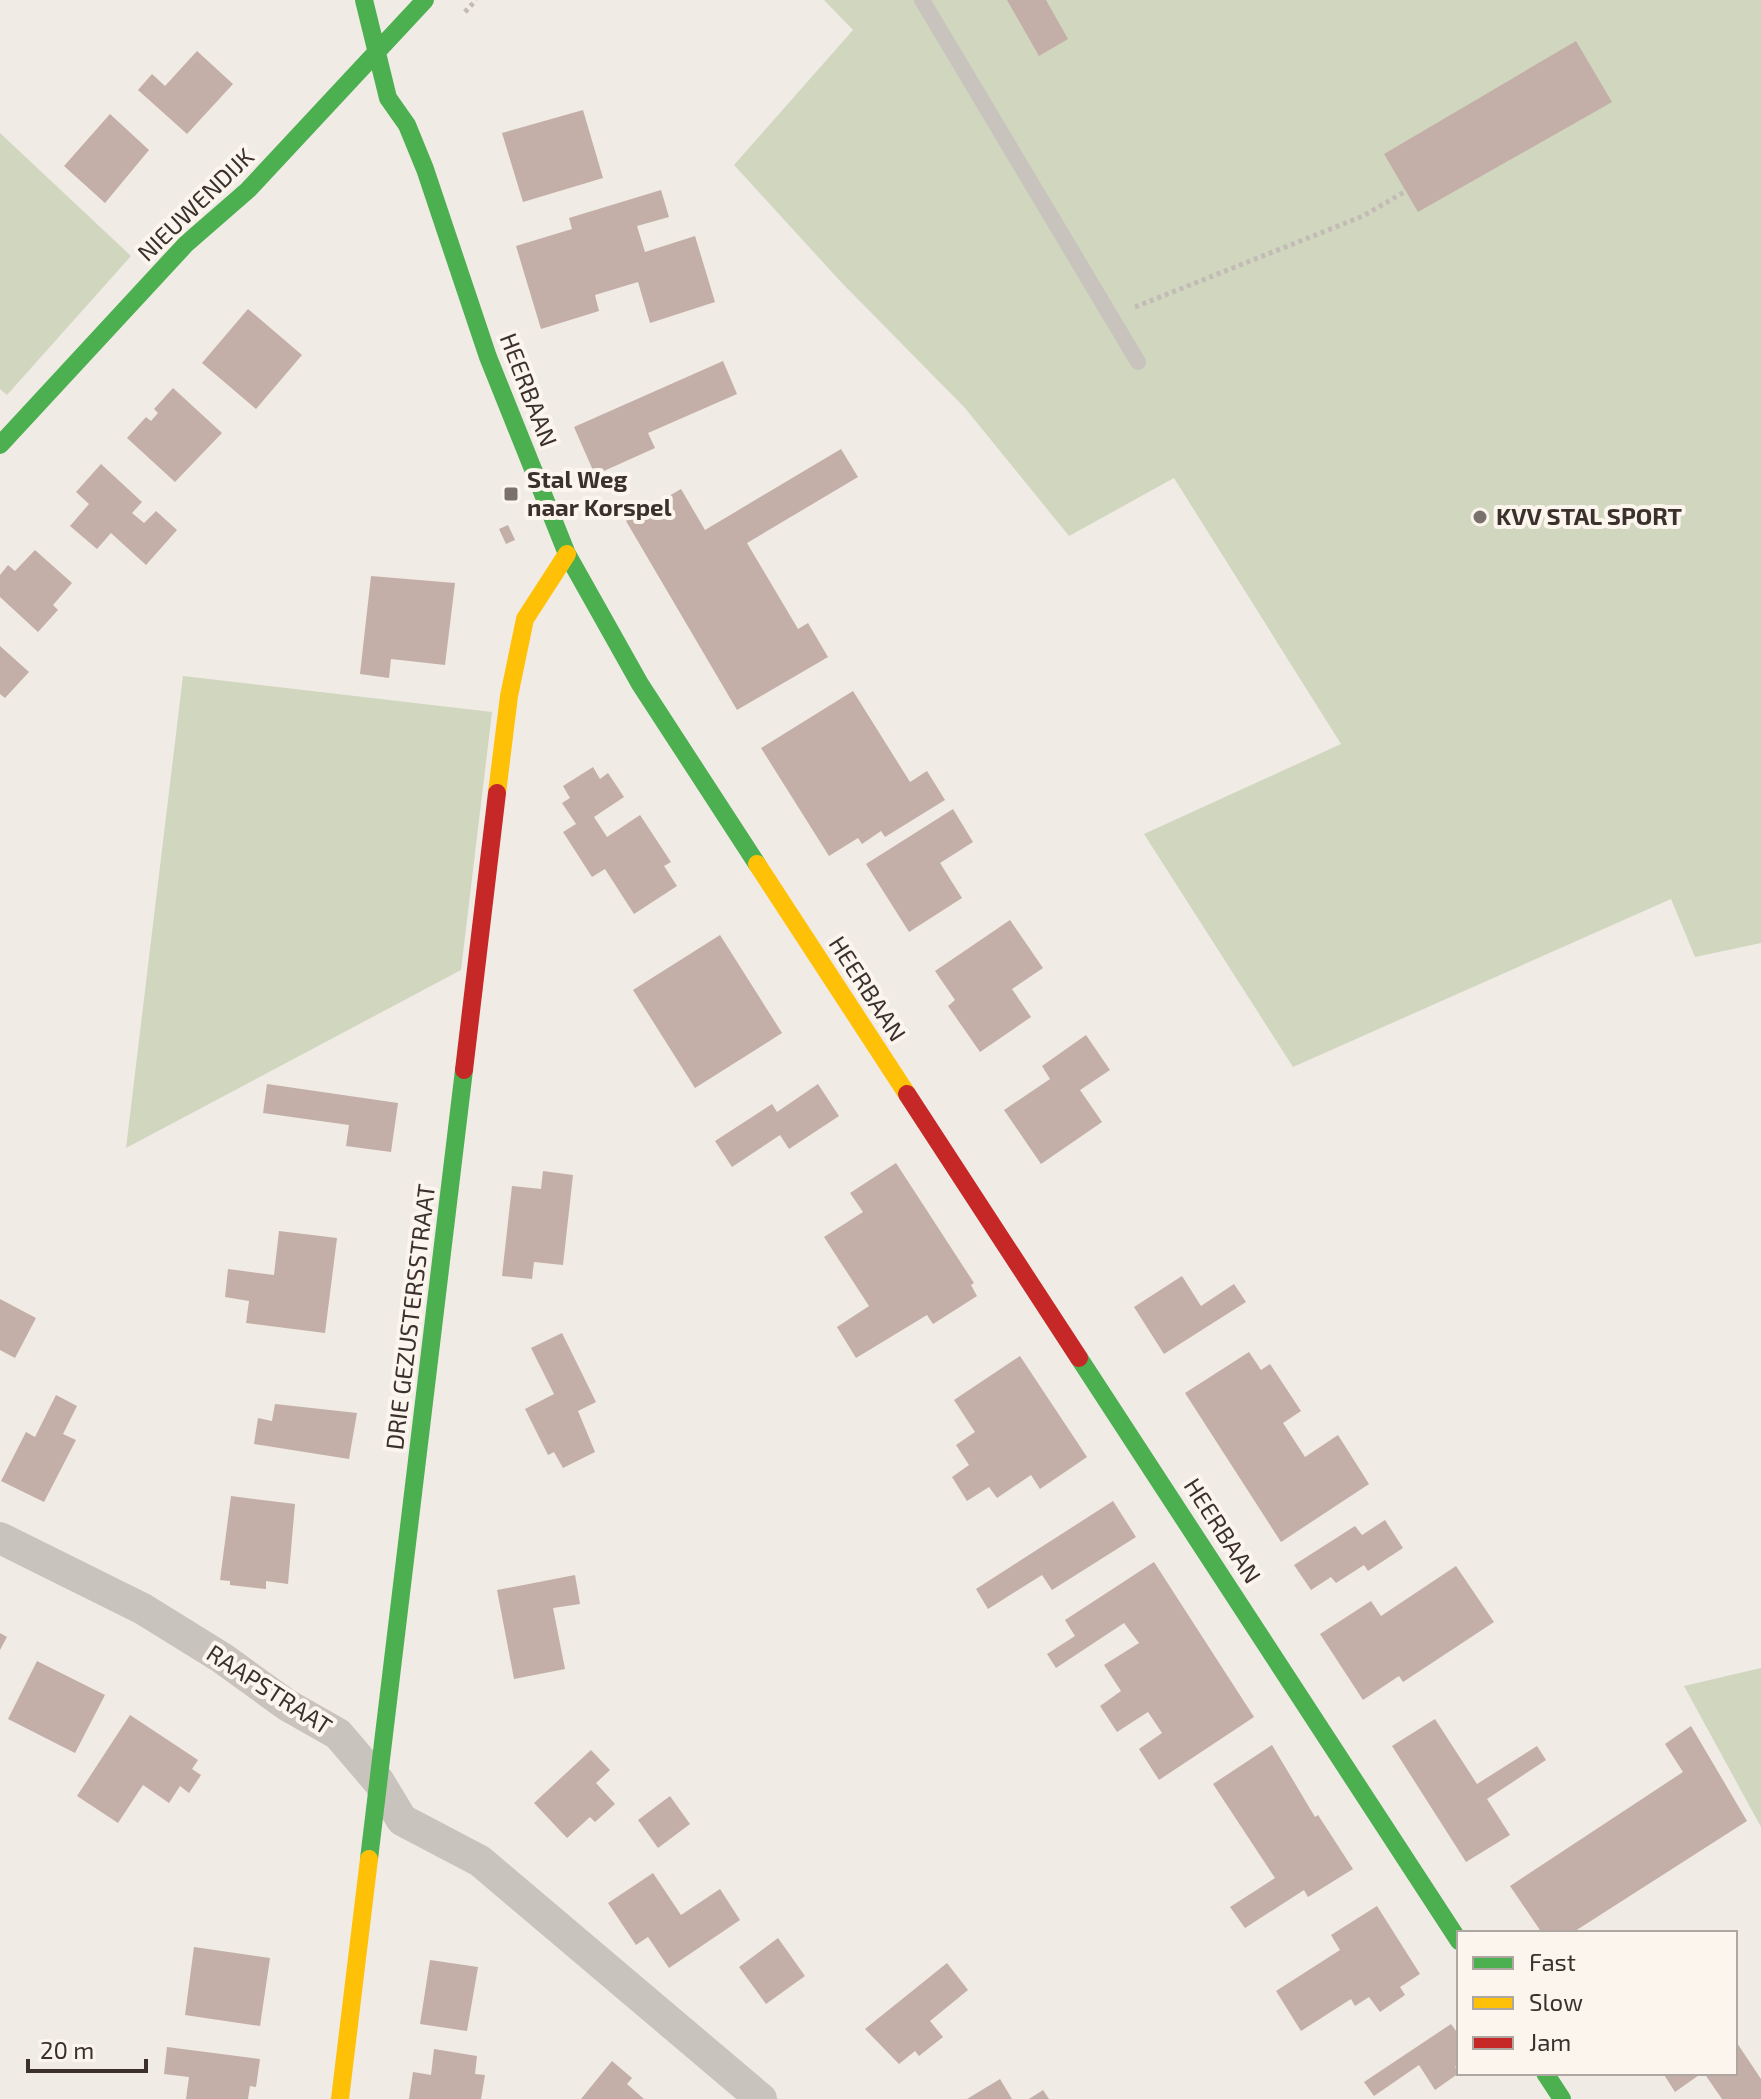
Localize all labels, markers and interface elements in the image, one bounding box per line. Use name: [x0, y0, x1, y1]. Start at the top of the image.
street label: NIEUWENDIJK: [131, 141, 259, 267]
street label: HEERBAAN: [494, 329, 564, 450]
place label: Stal Weg naar Korspel: [527, 464, 672, 521]
marker: Stal Weg naar Korspel: [502, 485, 520, 503]
place label: KVV STAL SPORT: [1496, 501, 1683, 530]
marker: KVV STAL SPORT: [1471, 508, 1489, 526]
street label: HEERBAAN: [824, 930, 913, 1046]
street label: DRIE GEZUSTERSSTRAAT: [379, 1182, 440, 1451]
street label: HEERBAAN: [1179, 1472, 1268, 1588]
street label: RAAPSTRAAT: [202, 1638, 338, 1740]
legend: [1457, 1931, 1737, 2075]
text: Fast: [1529, 1947, 1576, 1976]
text: Slow: [1529, 1987, 1583, 2016]
scale bar: [28, 2023, 146, 2073]
text: Jam: [1529, 2027, 1571, 2056]
text: 20 m: [40, 2035, 94, 2064]

